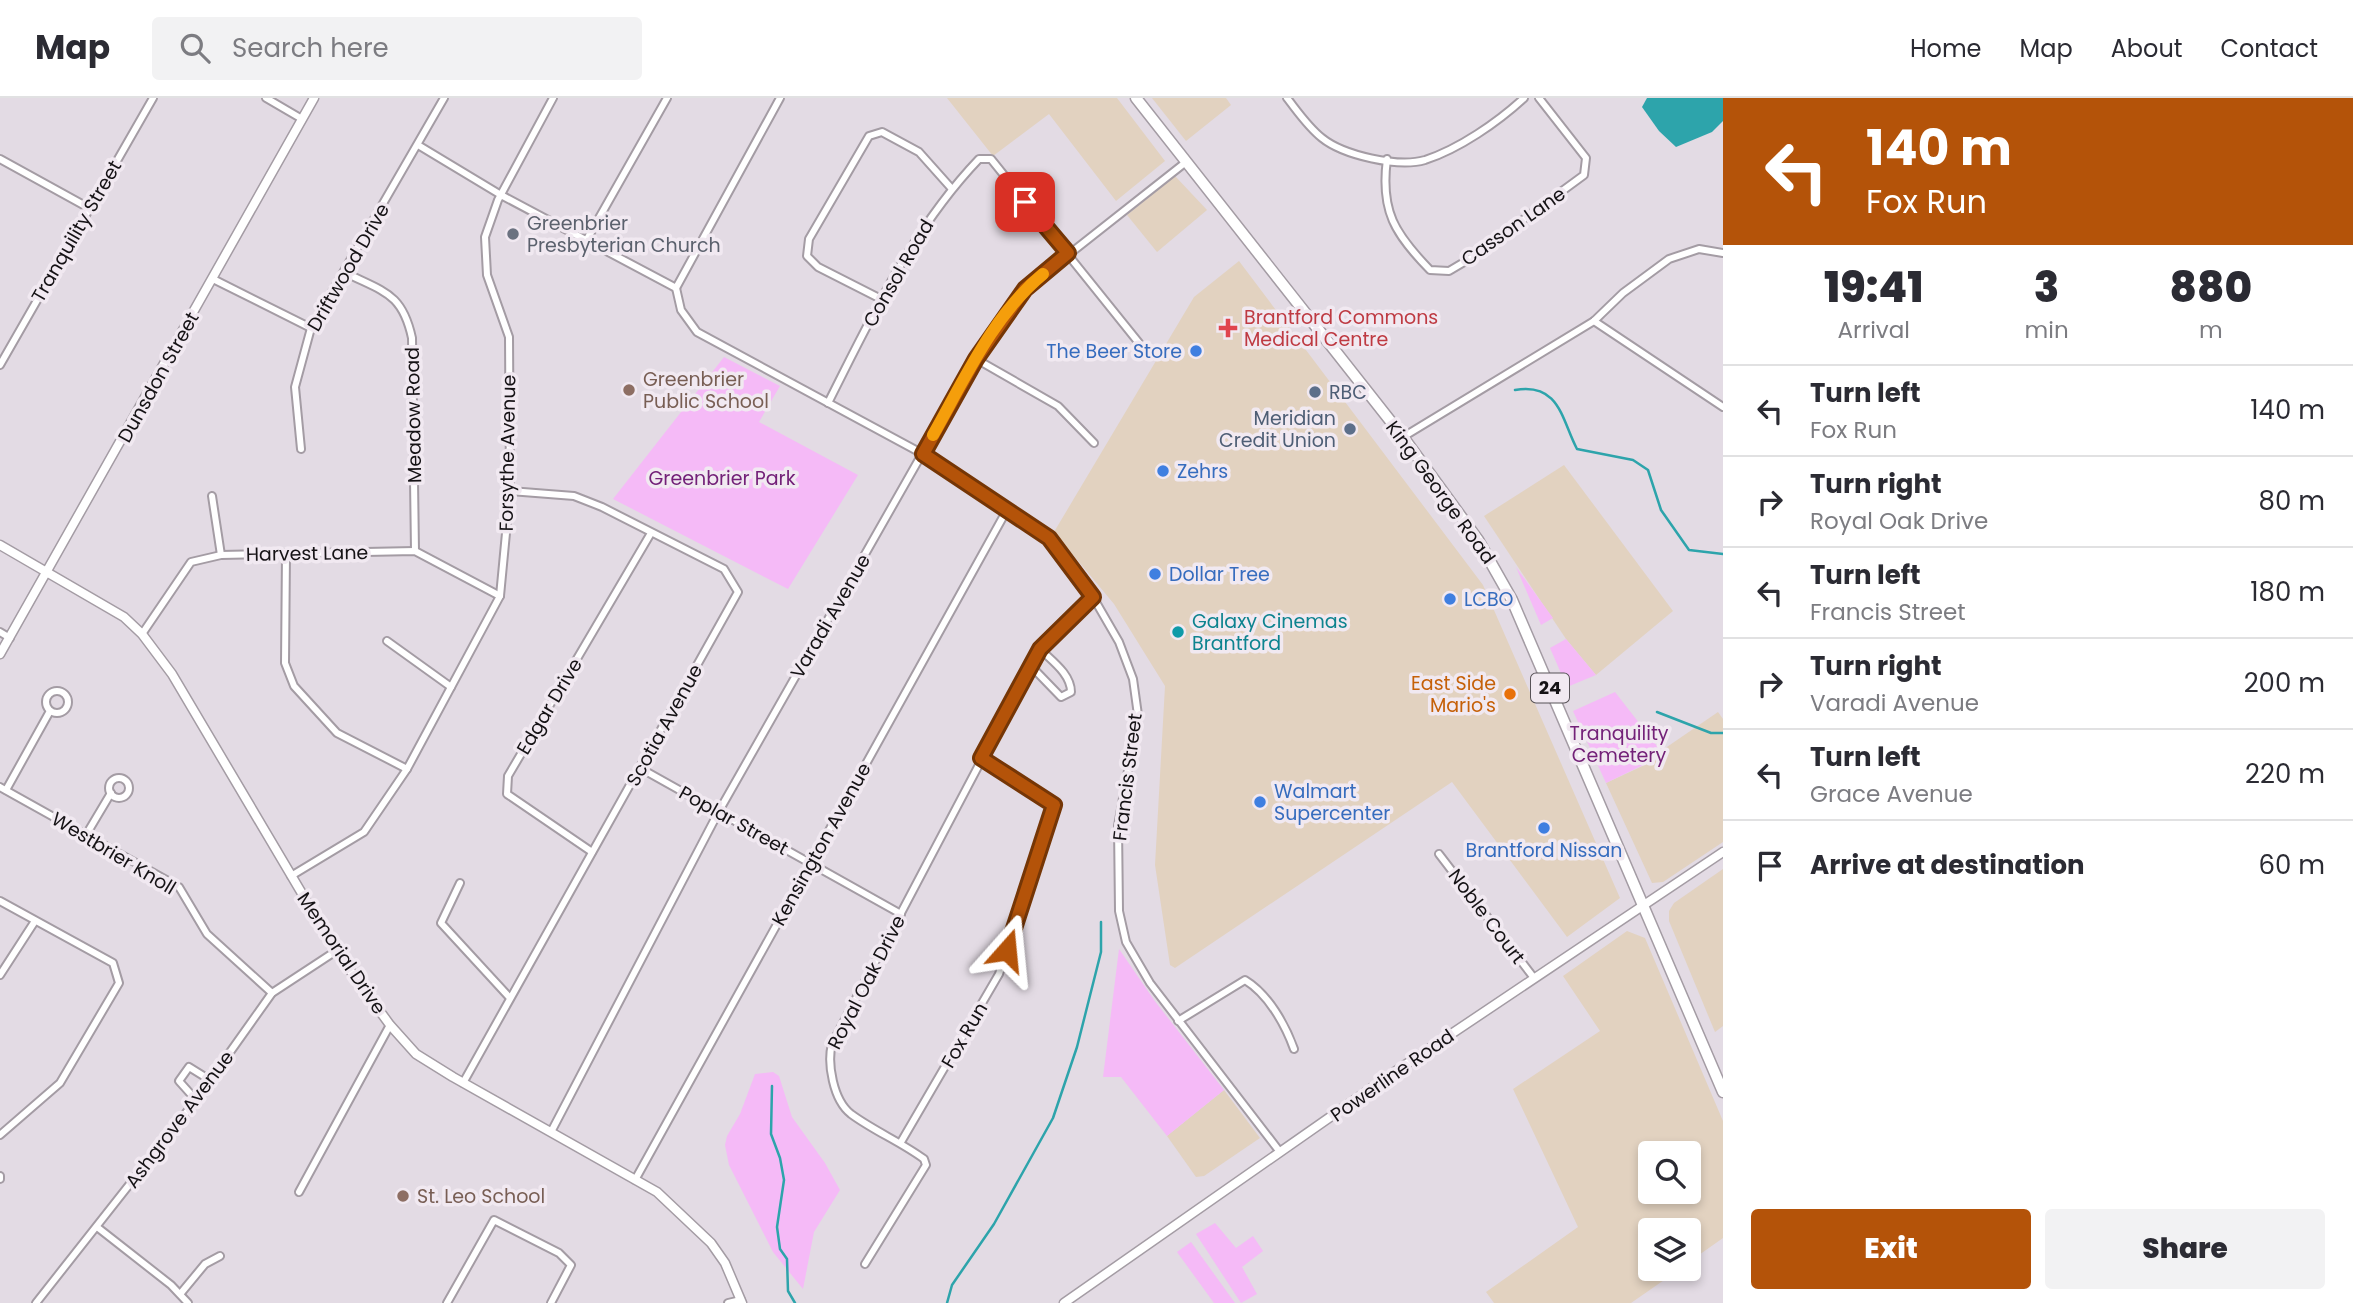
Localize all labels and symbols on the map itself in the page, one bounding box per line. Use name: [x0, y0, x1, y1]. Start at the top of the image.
street label: Tranquility Street: [25, 155, 128, 307]
pin: [995, 172, 1055, 232]
street label: Casson Lane: [1456, 180, 1571, 272]
street label: Driftwood Drive: [301, 198, 396, 336]
place label: Greenbrier Presbyterian Church: [527, 210, 721, 259]
street label: Consol Road: [857, 214, 940, 332]
marker: Greenbrier Presbyterian Church: [505, 226, 521, 242]
place label: Brantford Commons Medical Centre: [1244, 304, 1438, 353]
street label: Dunsdon Street: [111, 307, 206, 447]
marker: Brantford Commons Medical Centre: [1218, 318, 1238, 338]
place label: The Beer Store: [1046, 338, 1182, 365]
marker: The Beer Store: [1188, 343, 1204, 359]
street label: Meadow Road: [399, 347, 428, 483]
place label: Greenbrier Public School: [643, 366, 769, 415]
street label: Forsythe Avenue: [493, 374, 522, 532]
place label: RBC: [1329, 379, 1367, 406]
marker: Greenbrier Public School: [621, 382, 637, 398]
marker: RBC: [1307, 384, 1323, 400]
place label: Meridian Credit Union: [1219, 405, 1336, 454]
street label: King George Road: [1379, 415, 1502, 569]
marker: Meridian Credit Union: [1342, 421, 1358, 437]
place label: Zehrs: [1177, 458, 1228, 485]
marker: Zehrs: [1155, 463, 1171, 479]
park label: Greenbrier Park: [649, 465, 796, 492]
street label: Harvest Lane: [246, 539, 368, 568]
street label: Varadi Avenue: [784, 549, 877, 683]
place label: Dollar Tree: [1169, 561, 1270, 588]
marker: Dollar Tree: [1147, 566, 1163, 582]
place label: LCBO: [1464, 586, 1514, 613]
marker: LCBO: [1442, 591, 1458, 607]
place label: Galaxy Cinemas Brantford: [1192, 608, 1348, 657]
marker: Galaxy Cinemas Brantford: [1170, 624, 1186, 640]
street label: Edgar Drive: [510, 653, 589, 760]
street label: Scotia Avenue: [620, 659, 709, 791]
place label: East Side Mario's: [1411, 670, 1496, 719]
road number: 24: [1531, 674, 1569, 702]
marker: East Side Mario's: [1502, 686, 1518, 702]
street label: Francis Street: [1106, 712, 1149, 842]
park label: Tranquility Cemetery: [1569, 720, 1669, 769]
street label: Kensington Avenue: [765, 758, 878, 931]
place label: Walmart Supercenter: [1274, 778, 1390, 827]
street label: Poplar Street: [674, 779, 793, 862]
marker: Walmart Supercenter: [1252, 794, 1268, 810]
street label: Westbrier Knoll: [46, 806, 181, 901]
marker: Brantford Nissan: [1536, 820, 1552, 836]
place label: Brantford Nissan: [1466, 837, 1622, 864]
street label: Noble Court: [1442, 863, 1531, 970]
street label: Memorial Drive: [291, 887, 392, 1020]
street label: Royal Oak Drive: [821, 910, 912, 1054]
position arrow: [970, 913, 1044, 987]
street label: Fox Run: [935, 997, 994, 1073]
street label: Powerline Road: [1325, 1023, 1460, 1128]
street label: Ashgrove Avenue: [119, 1045, 240, 1194]
place label: St. Leo School: [417, 1183, 545, 1210]
marker: St. Leo School: [395, 1188, 411, 1204]

